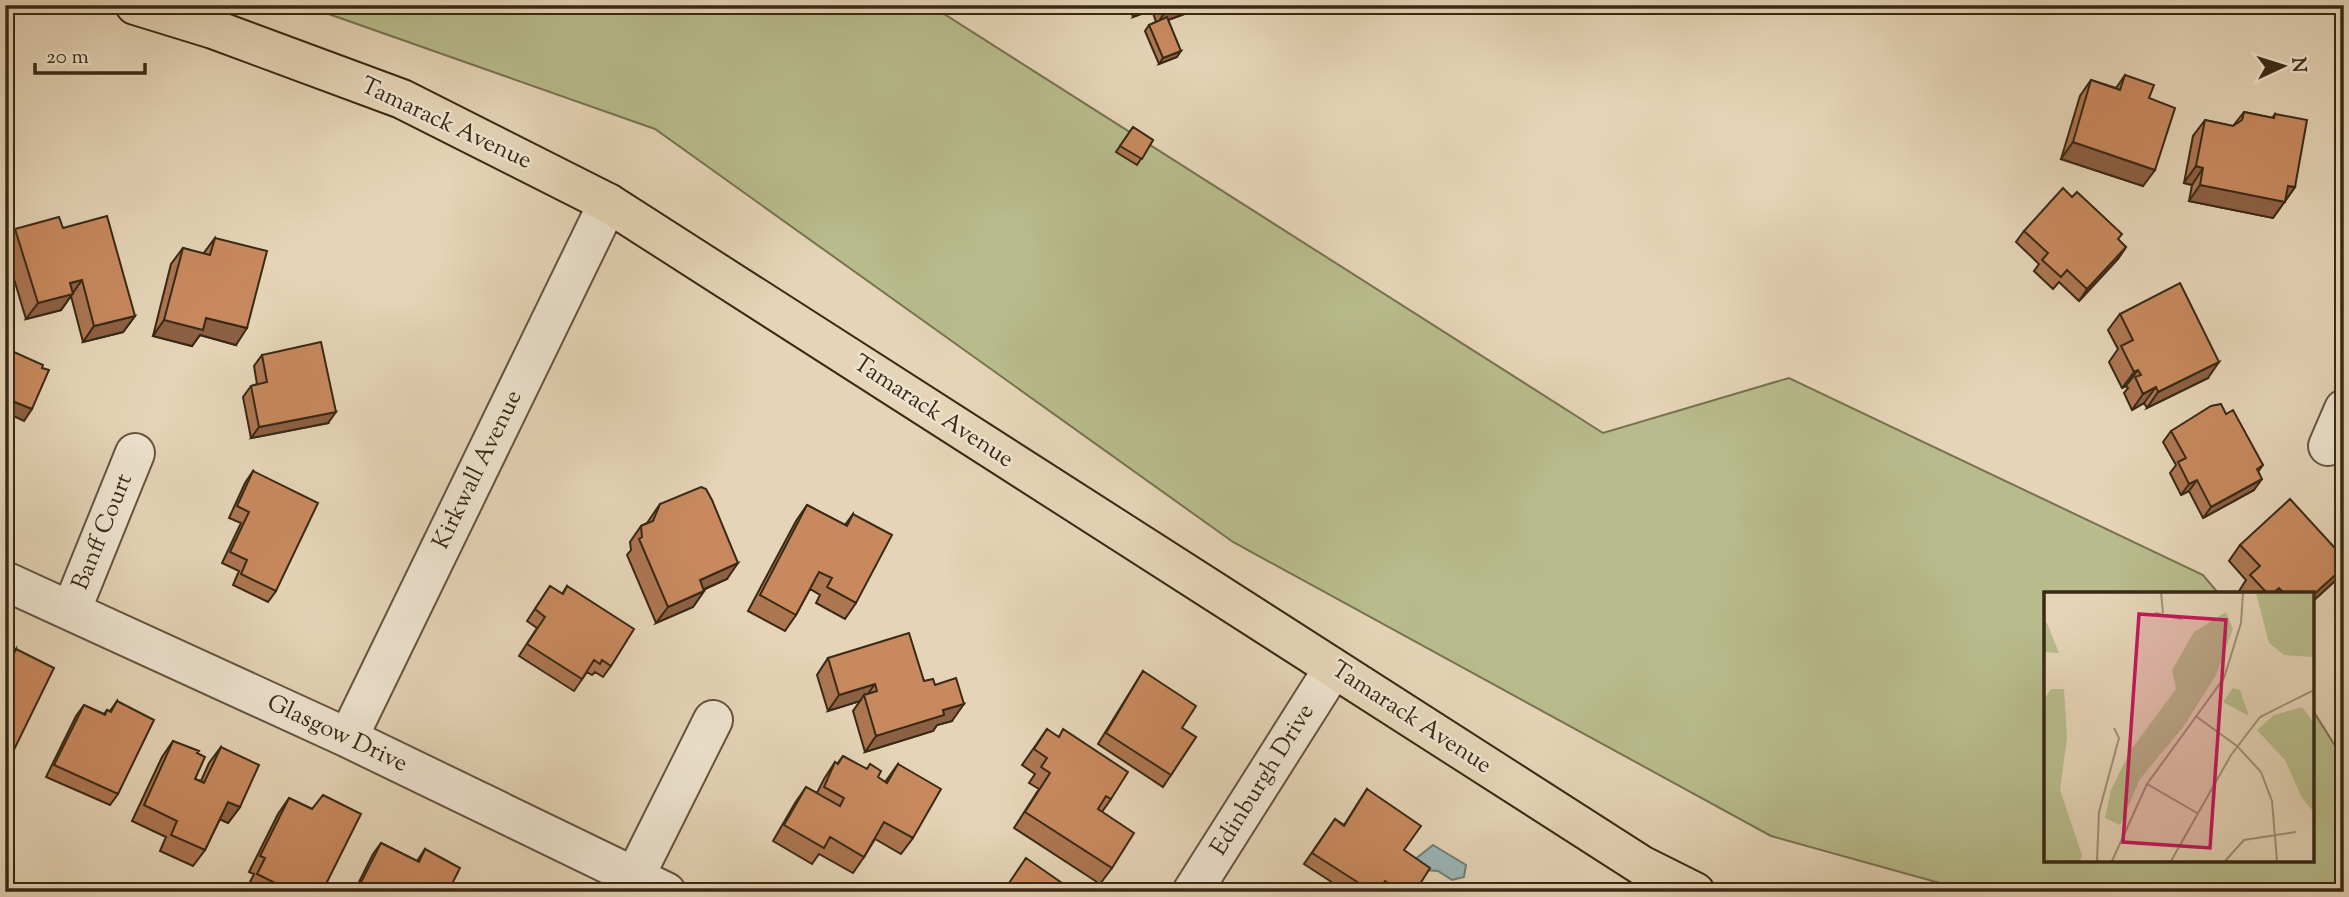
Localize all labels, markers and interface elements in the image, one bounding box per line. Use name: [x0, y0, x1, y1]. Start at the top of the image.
scale bar: [35, 32, 145, 76]
north arrow: [2248, 32, 2318, 102]
text: 20 m: [46, 43, 89, 73]
text: N: [2283, 56, 2311, 73]
street label: Tamarack Avenue: [355, 69, 537, 179]
street label: Tamarack Avenue: [846, 347, 1020, 477]
street label: Kirkwall Avenue: [425, 385, 531, 555]
street label: Banff Court: [64, 469, 142, 595]
inset map: [2044, 592, 2314, 862]
street label: Tamarack Avenue: [1324, 653, 1498, 783]
street label: Glasgow Drive: [261, 687, 413, 781]
street label: Edinburgh Drive: [1203, 697, 1323, 863]

